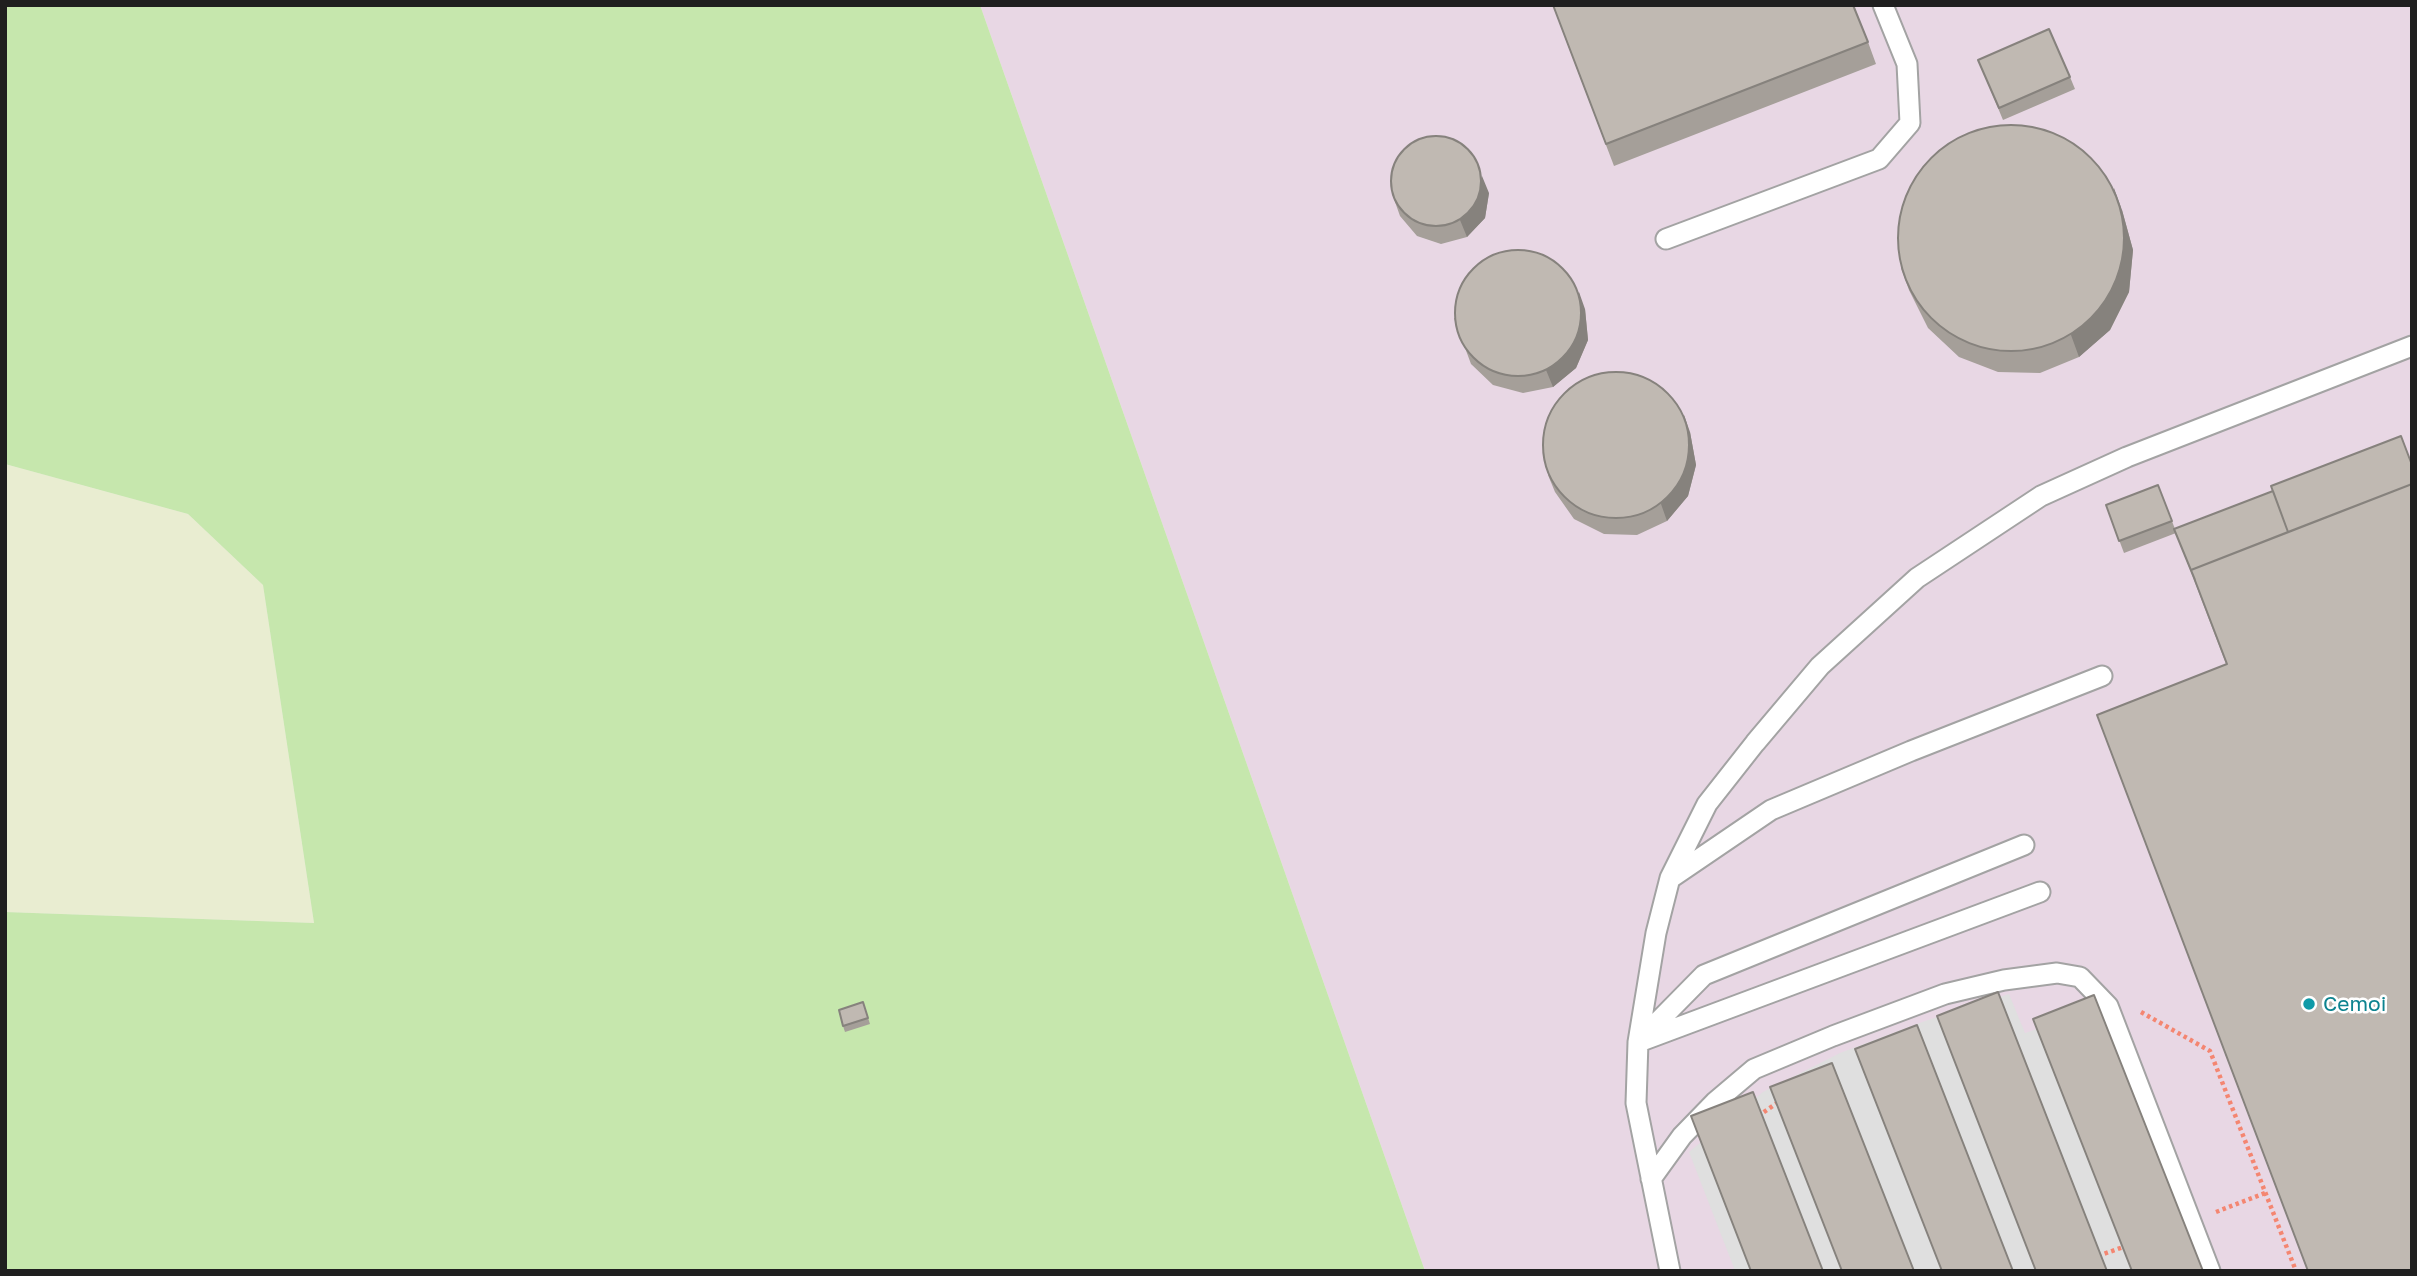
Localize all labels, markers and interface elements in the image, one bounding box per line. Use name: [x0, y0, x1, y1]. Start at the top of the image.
place label: Cemoi: [2323, 991, 2386, 1017]
marker: Cemoi: [2301, 996, 2317, 1012]

